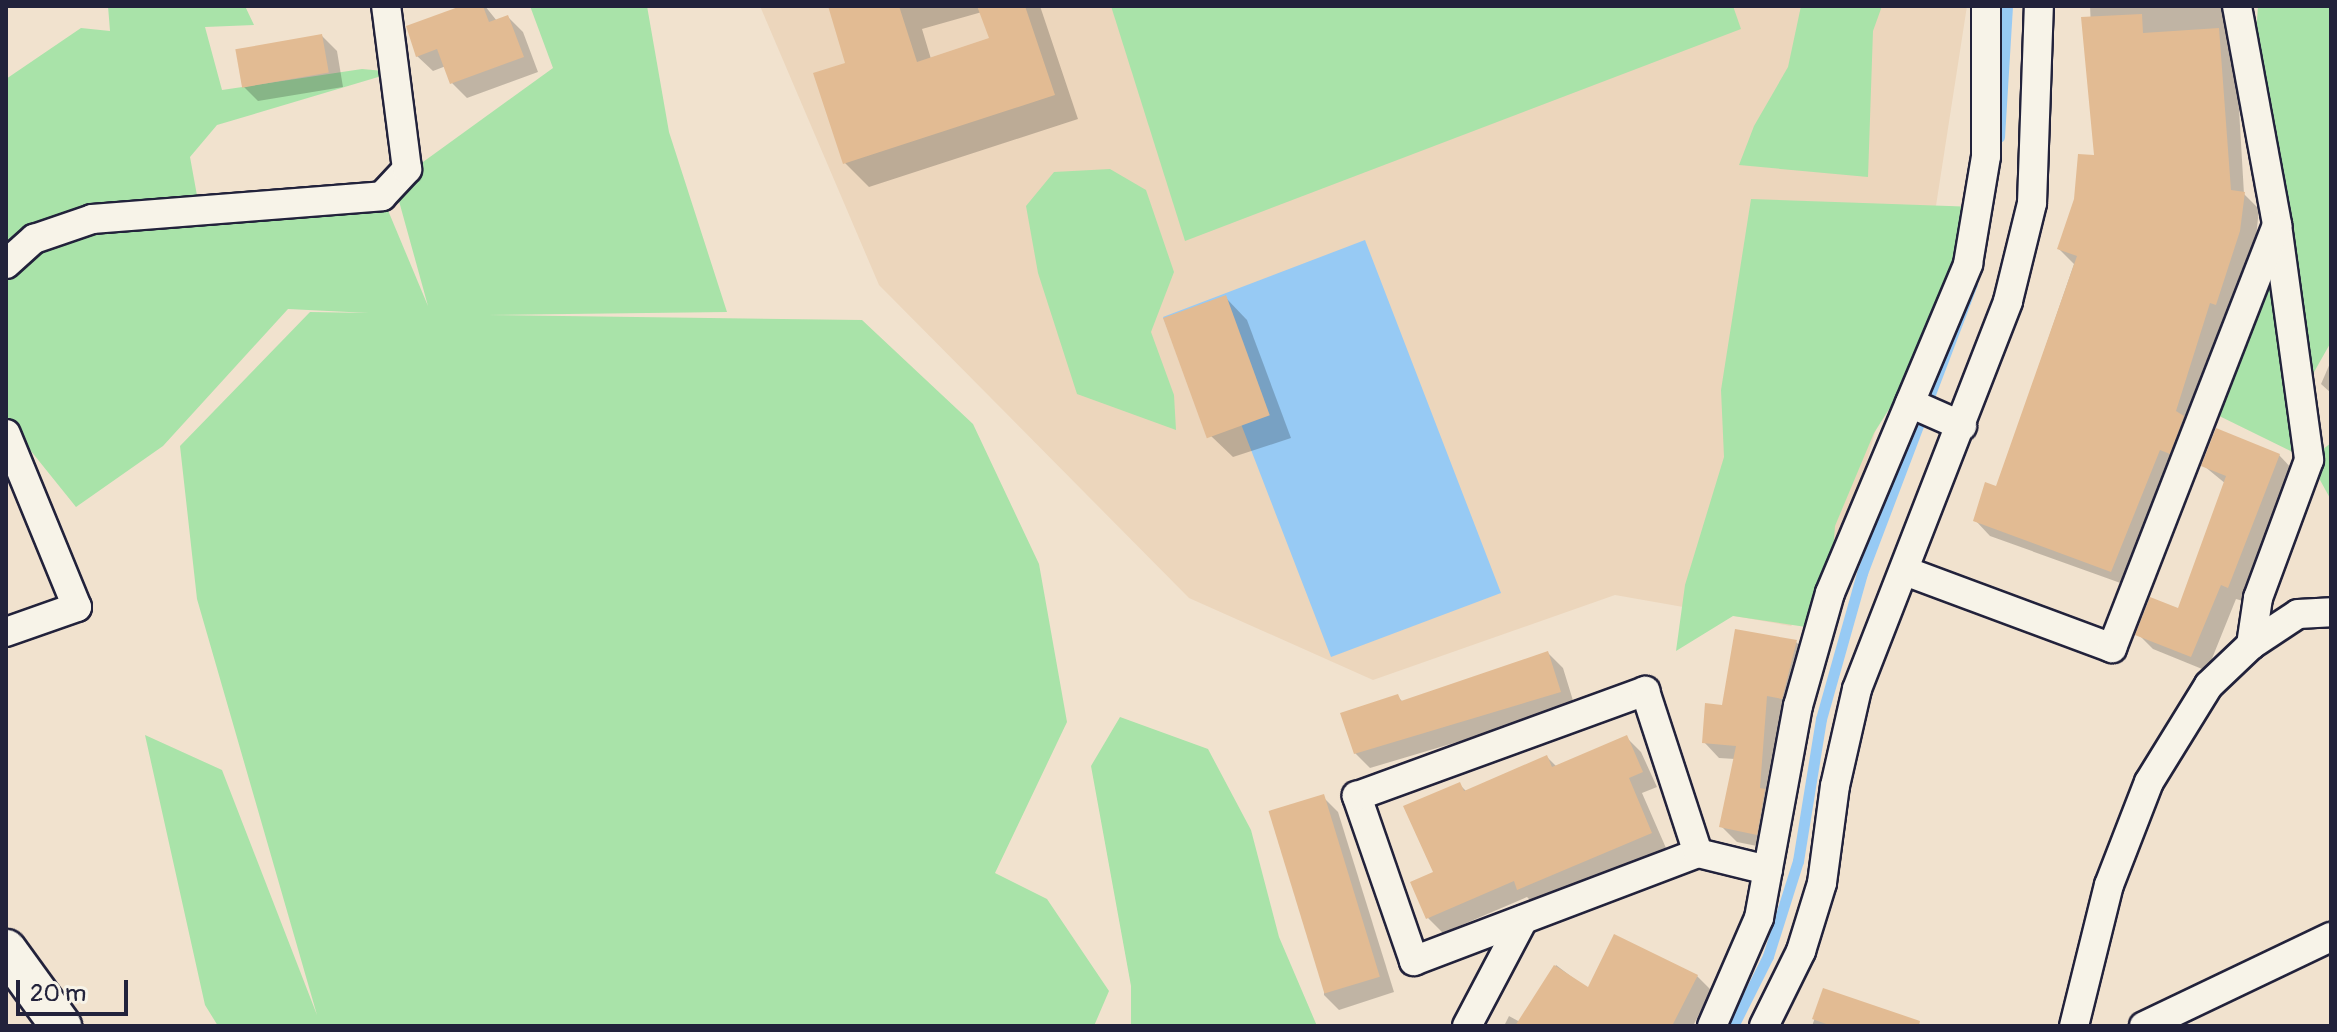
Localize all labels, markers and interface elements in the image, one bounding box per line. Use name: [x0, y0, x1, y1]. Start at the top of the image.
scale bar: [20, 964, 132, 1014]
text: 20 m: [30, 979, 86, 1008]

